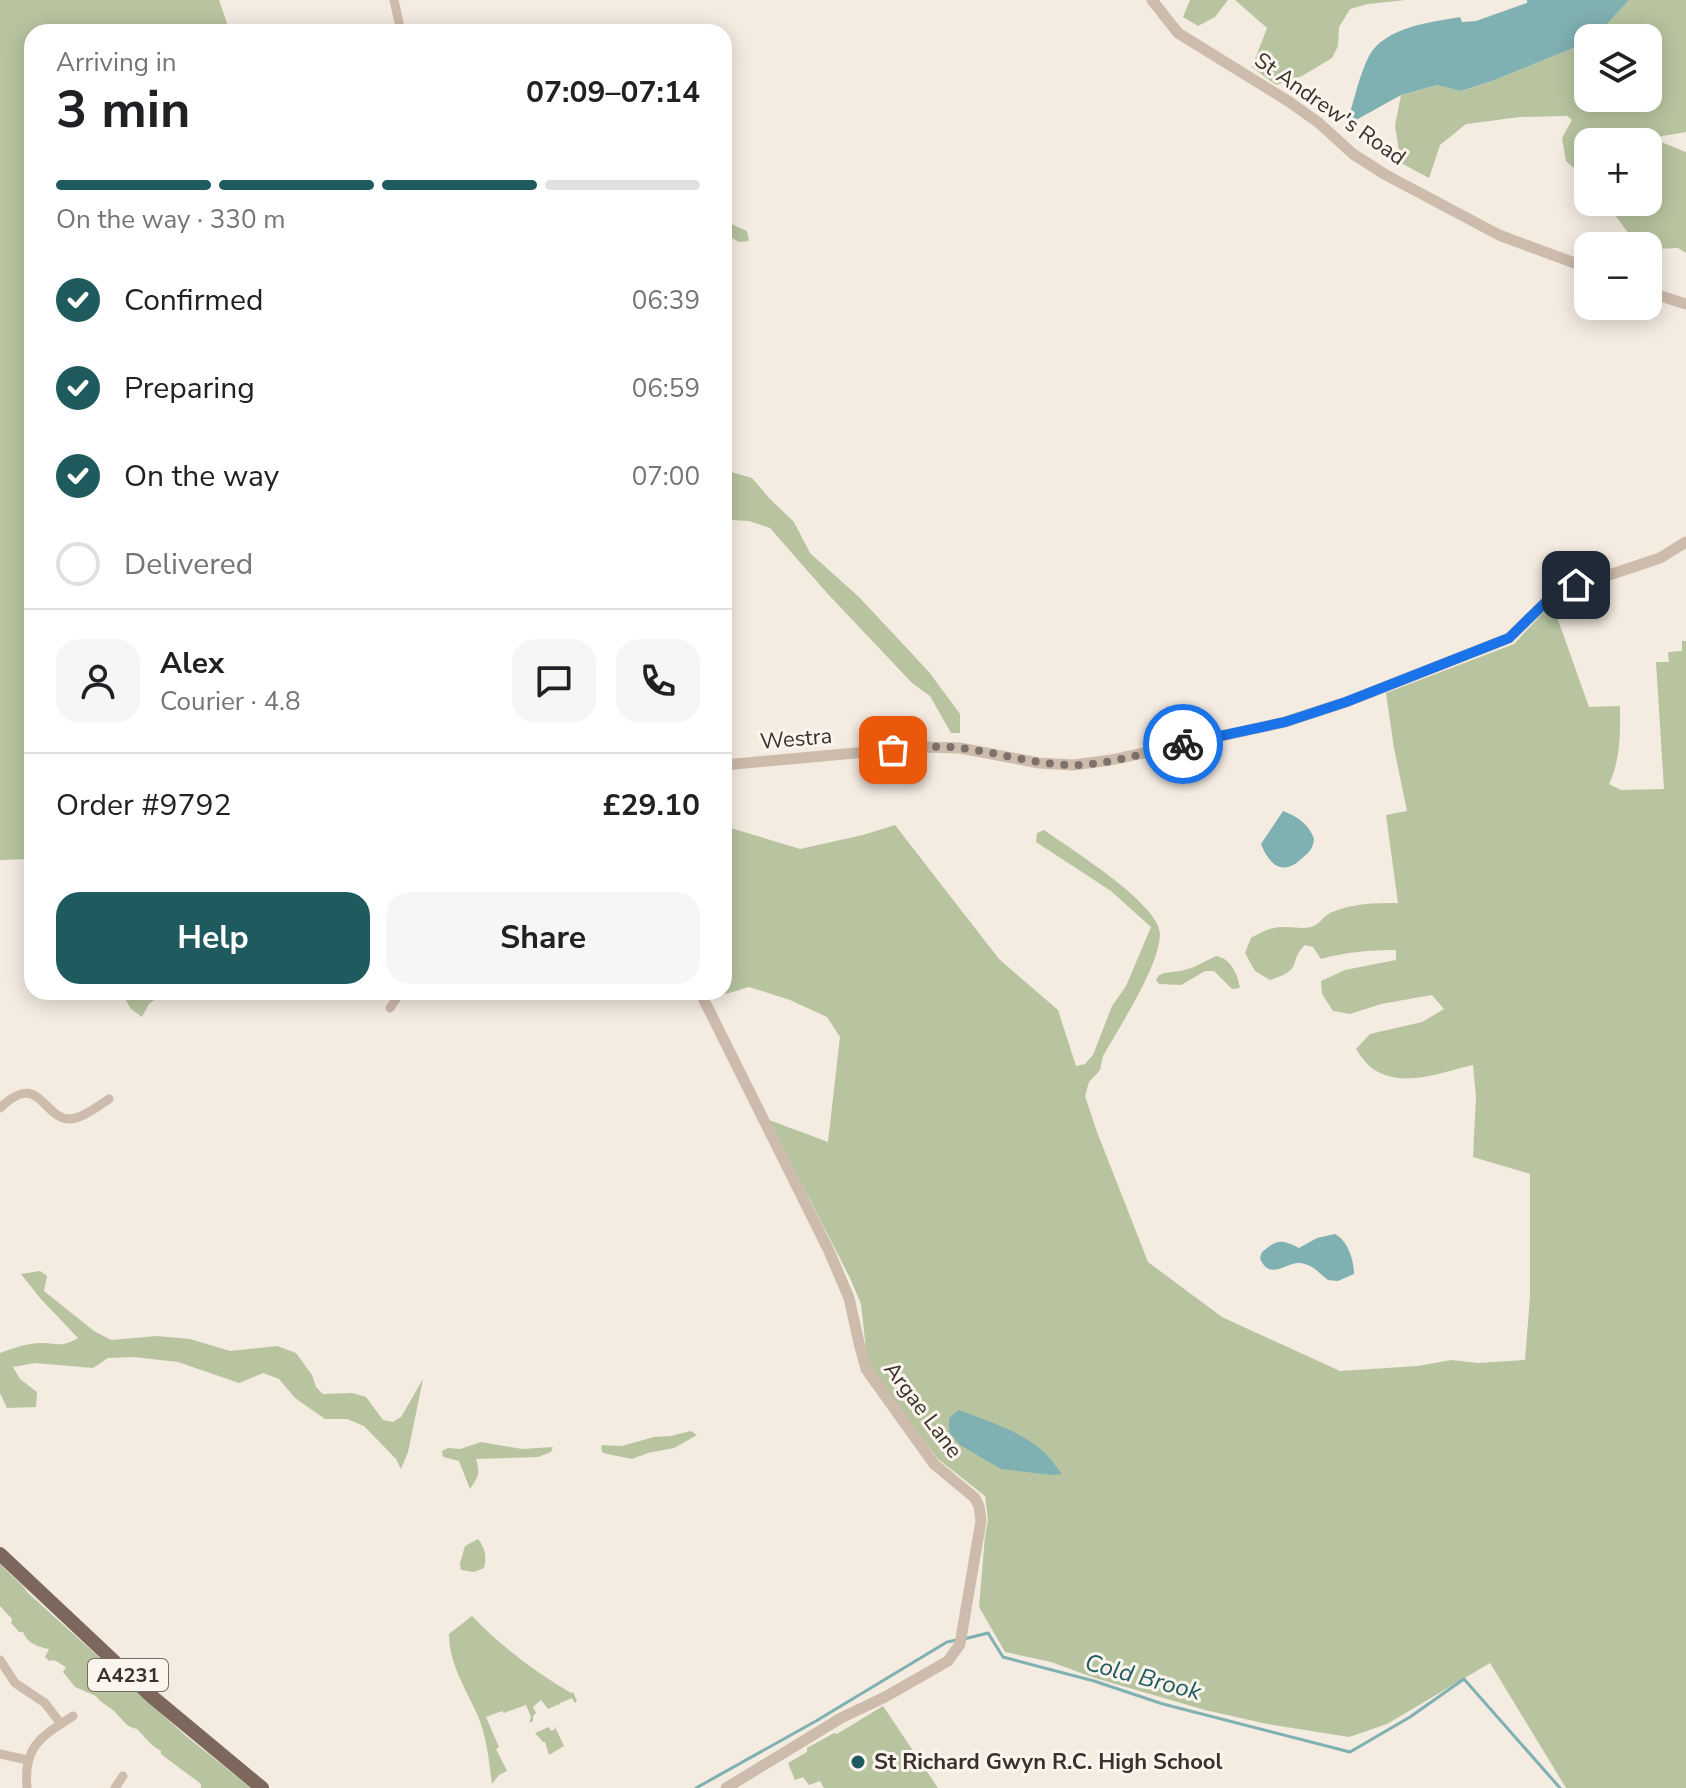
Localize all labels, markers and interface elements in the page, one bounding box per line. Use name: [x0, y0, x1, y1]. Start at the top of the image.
map controls: [1574, 24, 1662, 320]
button: layers: [1574, 24, 1662, 112]
text: Arriving in: [56, 45, 177, 80]
street label: St Andrew's Road: [1248, 46, 1412, 172]
text: 07:09–07:14: [526, 72, 700, 113]
text: 3 min: [56, 74, 191, 145]
button: +: [1574, 128, 1662, 216]
text: On the way · 330 m: [56, 202, 285, 237]
button: −: [1574, 232, 1662, 320]
icon: check: [56, 278, 100, 322]
text: Confirmed: [124, 280, 264, 321]
text: 06:39: [632, 283, 700, 318]
icon: check: [56, 366, 100, 410]
text: Preparing: [124, 368, 255, 409]
text: 06:59: [632, 371, 700, 406]
icon: check: [56, 454, 100, 498]
text: On the way: [124, 456, 279, 497]
text: 07:00: [632, 459, 700, 494]
text: Delivered: [124, 544, 253, 585]
pin: [1542, 551, 1610, 619]
icon: home: [1554, 563, 1598, 607]
button: person: [56, 639, 140, 723]
button: chat: [512, 639, 596, 723]
button: phone: [616, 639, 700, 723]
text: Alex: [160, 643, 224, 684]
text: Courier · 4.8: [160, 684, 301, 719]
courier: [1143, 704, 1223, 784]
pin: [859, 716, 927, 784]
street label: Westra: [759, 721, 833, 757]
icon: bike: [1161, 722, 1205, 766]
icon: bag: [871, 728, 915, 772]
text: Order #9792: [56, 785, 231, 826]
text: £29.10: [603, 785, 700, 826]
button: Help: [56, 892, 370, 984]
button: Share: [386, 892, 700, 984]
street label: Argae Lane: [877, 1356, 969, 1464]
water label: Cold Brook: [1081, 1646, 1206, 1708]
road number: A4231: [88, 1659, 168, 1691]
place label: St Richard Gwyn R.C. High School: [874, 1747, 1223, 1777]
marker: St Richard Gwyn R.C. High School: [849, 1753, 867, 1771]

